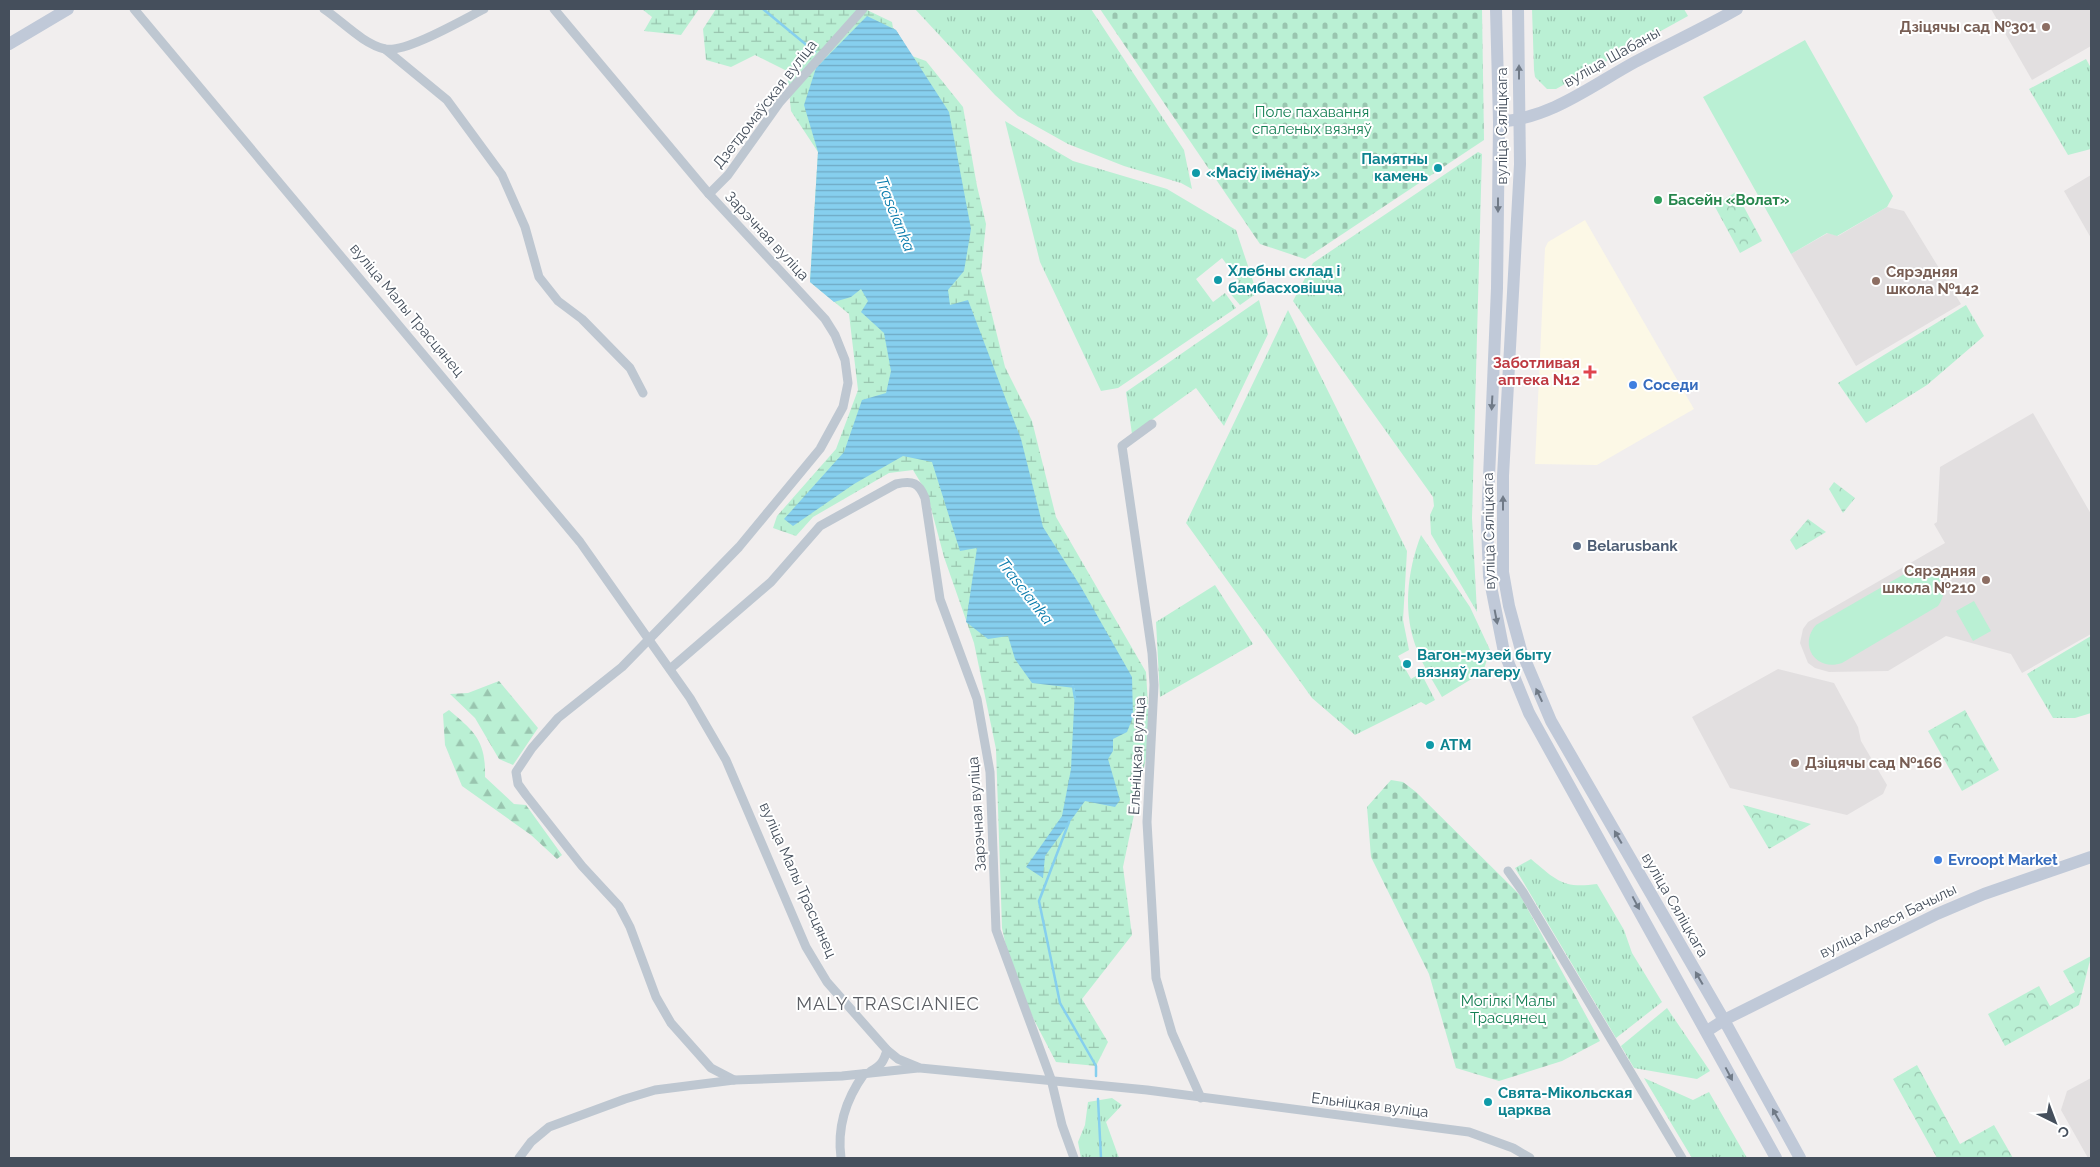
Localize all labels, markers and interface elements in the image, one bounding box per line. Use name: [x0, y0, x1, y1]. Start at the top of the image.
place label: Дзіцячы сад №301: [1900, 18, 2037, 36]
marker: Дзіцячы сад №301: [2040, 21, 2052, 33]
street label: вуліца Шабаны: [1561, 23, 1663, 91]
street label: Дзетдомаўская вуліца: [709, 36, 821, 172]
one-way arrow: [1515, 63, 1523, 79]
street label: вуліца Сяліцкага: [1493, 67, 1511, 185]
park label: Поле пахавання спаленых вязняў: [1252, 103, 1372, 138]
place label: Памятны камень: [1361, 150, 1428, 185]
marker: Памятны камень: [1432, 162, 1444, 174]
place label: «Масіў імёнаў»: [1206, 164, 1320, 182]
marker: «Масіў імёнаў»: [1190, 167, 1202, 179]
water label: Trascianka: [872, 174, 919, 255]
street label: Зарэчная вуліца: [721, 188, 813, 284]
place label: Басейн «Волат»: [1668, 191, 1790, 209]
marker: Басейн «Волат»: [1652, 194, 1664, 206]
one-way arrow: [1494, 198, 1502, 214]
street label: вуліца Малы Трасцянец: [346, 240, 468, 380]
place label: Хлебны склад і бамбасховішча: [1227, 262, 1343, 297]
place label: Сярэдняя школа №142: [1886, 263, 1979, 298]
marker: Хлебны склад і бамбасховішча: [1212, 274, 1224, 286]
marker: Сярэдняя школа №142: [1870, 275, 1882, 287]
place label: Заботливая аптека N12: [1493, 354, 1580, 389]
marker: Заботливая аптека N12: [1584, 366, 1596, 378]
place label: Соседи: [1643, 376, 1698, 394]
marker: Соседи: [1627, 379, 1639, 391]
one-way arrow: [1488, 395, 1496, 411]
street label: вуліца Сяліцкага: [1479, 472, 1499, 590]
one-way arrow: [1499, 495, 1507, 511]
place label: Belarusbank: [1587, 537, 1678, 555]
marker: Belarusbank: [1571, 540, 1583, 552]
water label: Trascianka: [994, 554, 1058, 629]
place label: Сярэдняя школа №210: [1882, 562, 1976, 597]
marker: Сярэдняя школа №210: [1980, 574, 1992, 586]
one-way arrow: [1493, 609, 1501, 625]
place label: Вагон-музей быту вязняў лагеру: [1417, 646, 1552, 681]
marker: Вагон-музей быту вязняў лагеру: [1401, 658, 1413, 670]
one-way arrow: [1534, 688, 1543, 703]
street label: Ельніцкая вуліца: [1125, 697, 1149, 815]
place label: АТМ: [1440, 736, 1471, 754]
marker: АТМ: [1424, 739, 1436, 751]
place label: Дзіцячы сад №166: [1805, 754, 1942, 772]
street label: Зарэчная вуліца: [964, 756, 990, 872]
marker: Дзіцячы сад №166: [1789, 757, 1801, 769]
street label: вуліца Малы Трасцянец: [756, 800, 841, 961]
one-way arrow: [1613, 831, 1622, 844]
street label: вуліца Сяліцкага: [1638, 850, 1712, 960]
place label: Evroopt Market: [1948, 851, 2058, 869]
marker: Evroopt Market: [1932, 854, 1944, 866]
street label: вуліца Алеся Бачылы: [1817, 880, 1959, 962]
one-way arrow: [1631, 896, 1640, 909]
one-way arrow: [1694, 972, 1703, 985]
park label: Могілкі Малы Трасцянец: [1461, 992, 1555, 1027]
district label: MALY TRASCIANIEC: [796, 993, 980, 1014]
one-way arrow: [1725, 1067, 1733, 1082]
place label: Свята-Мікольская царква: [1498, 1084, 1632, 1119]
street label: Ельніцкая вуліца: [1310, 1089, 1430, 1121]
marker: Свята-Мікольская царква: [1482, 1096, 1494, 1108]
north arrow: [2030, 1097, 2080, 1147]
one-way arrow: [1772, 1109, 1781, 1122]
text: С: [2054, 1123, 2073, 1141]

